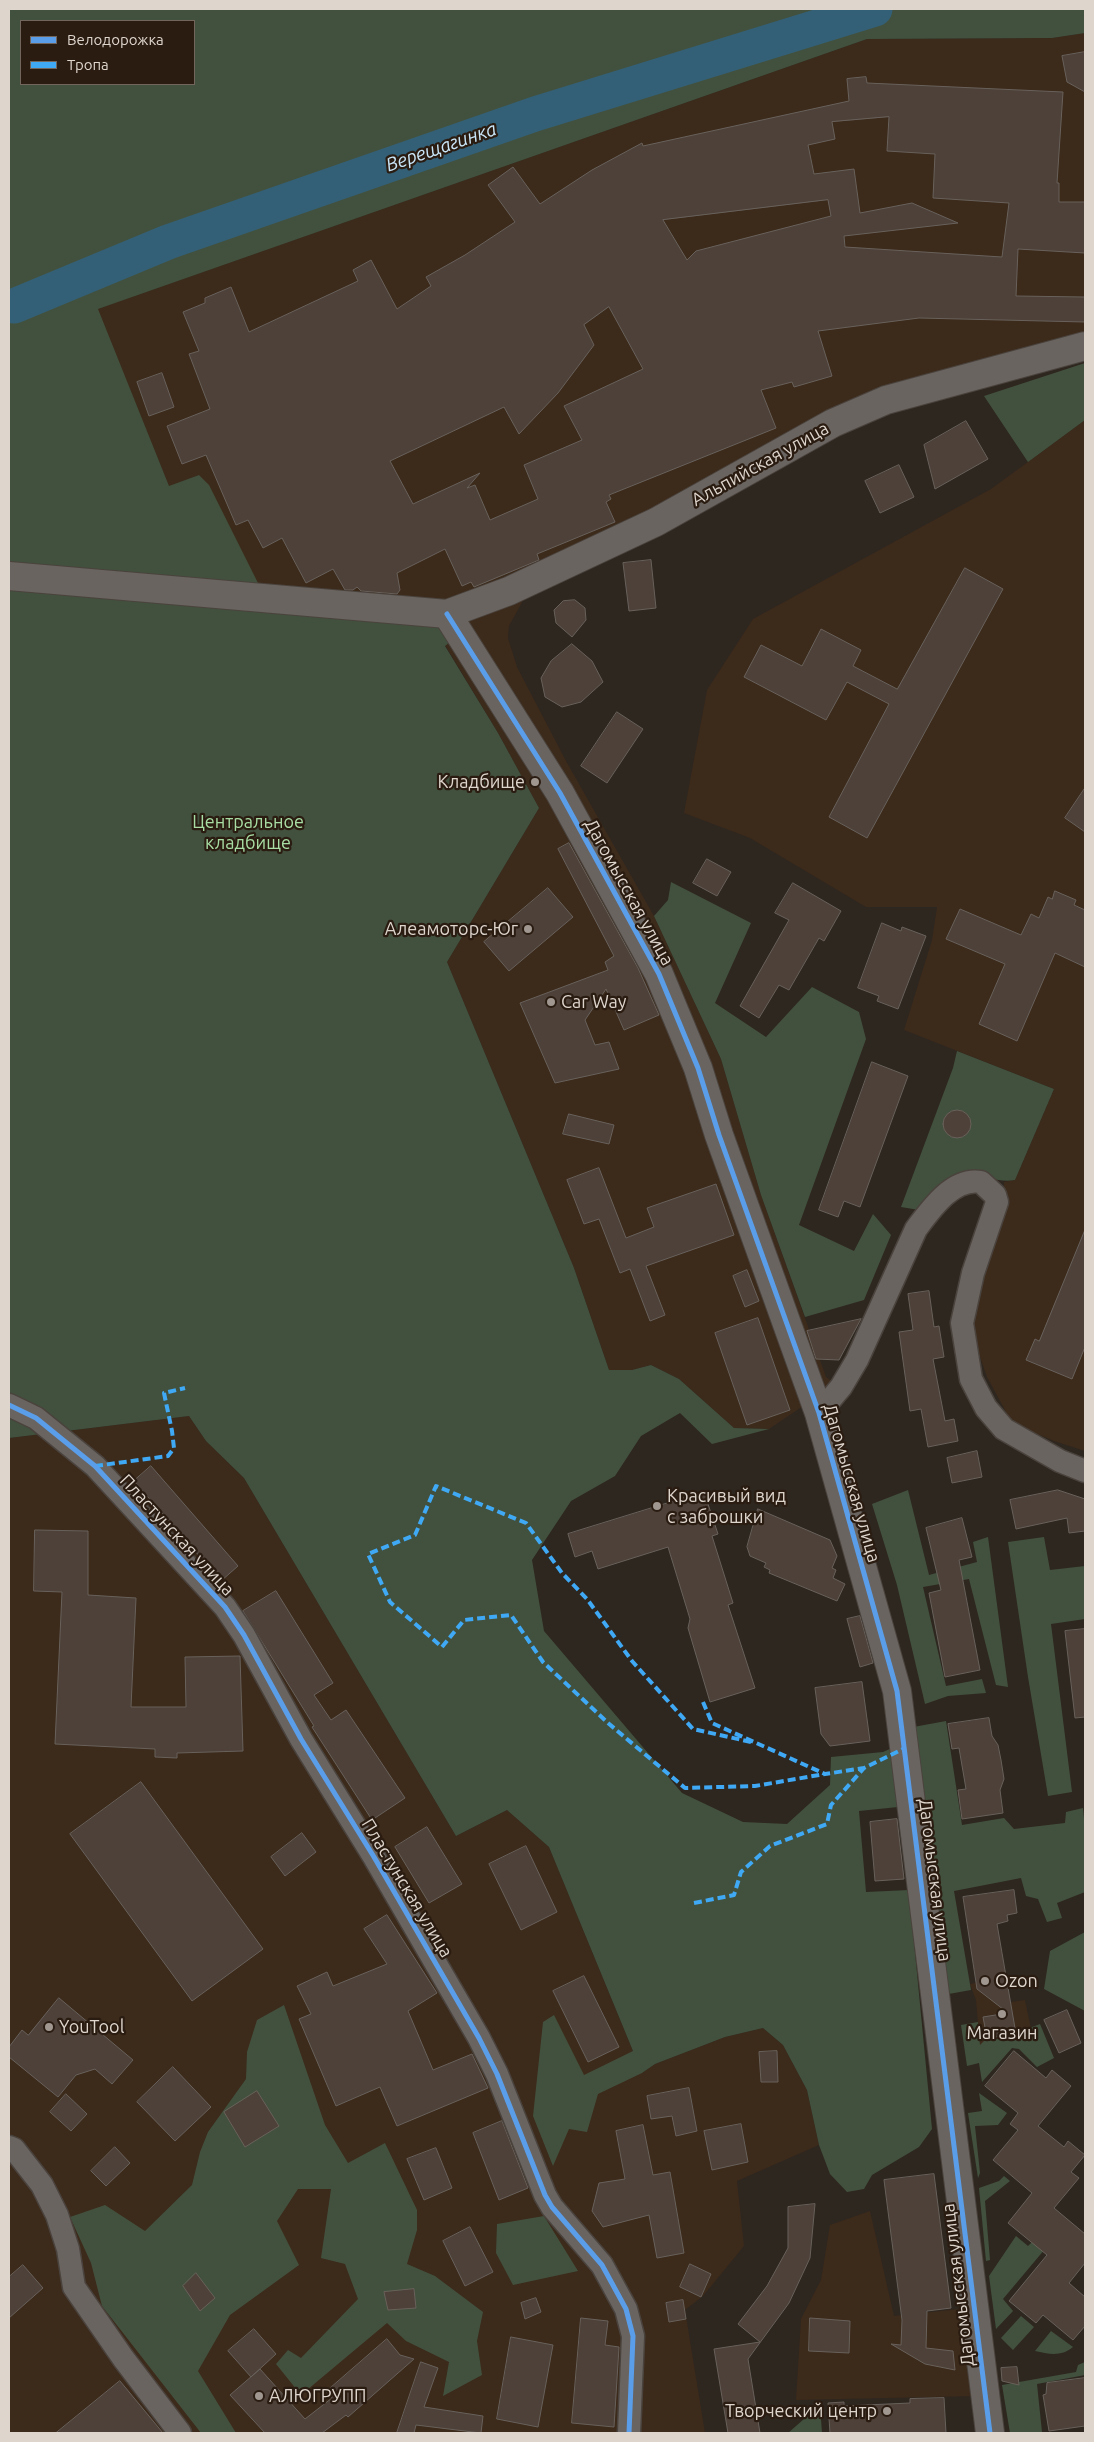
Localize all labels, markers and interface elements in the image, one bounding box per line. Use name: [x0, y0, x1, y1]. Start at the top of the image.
legend: [20, 20, 195, 85]
text: Велодорожка: [67, 31, 164, 48]
text: Тропа: [67, 56, 109, 73]
water label: Верещагинка: [383, 117, 499, 177]
street label: Альпийская улица: [688, 417, 832, 511]
place label: Кладбище: [437, 771, 525, 793]
marker: Кладбище: [529, 776, 541, 788]
park label: Центральное кладбище: [192, 811, 304, 854]
street label: Дагомысская улица: [580, 815, 678, 969]
place label: Алеамоторс-Юг: [385, 918, 518, 940]
marker: Алеамоторс-Юг: [522, 923, 534, 935]
place label: Car Way: [561, 991, 626, 1013]
marker: Car Way: [545, 996, 557, 1008]
street label: Дагомысская улица: [819, 1401, 885, 1565]
street label: Пластунская улица: [115, 1470, 239, 1600]
place label: Красивый вид с заброшки: [667, 1485, 786, 1528]
marker: Красивый вид с заброшки: [651, 1500, 663, 1512]
street label: Дагомысская улица: [914, 1797, 956, 1963]
street label: Пластунская улица: [357, 1815, 457, 1961]
place label: Ozon: [995, 1970, 1038, 1992]
marker: Ozon: [979, 1975, 991, 1987]
marker: Магазин: [996, 2008, 1008, 2020]
place label: YouTool: [59, 2016, 124, 2038]
marker: YouTool: [43, 2021, 55, 2033]
place label: Магазин: [966, 2022, 1038, 2044]
street label: Дагомысская улица: [937, 2202, 979, 2368]
place label: АЛЮГРУПП: [269, 2385, 367, 2407]
marker: АЛЮГРУПП: [253, 2390, 265, 2402]
place label: Творческий центр: [725, 2400, 877, 2422]
marker: Творческий центр: [881, 2405, 893, 2417]

